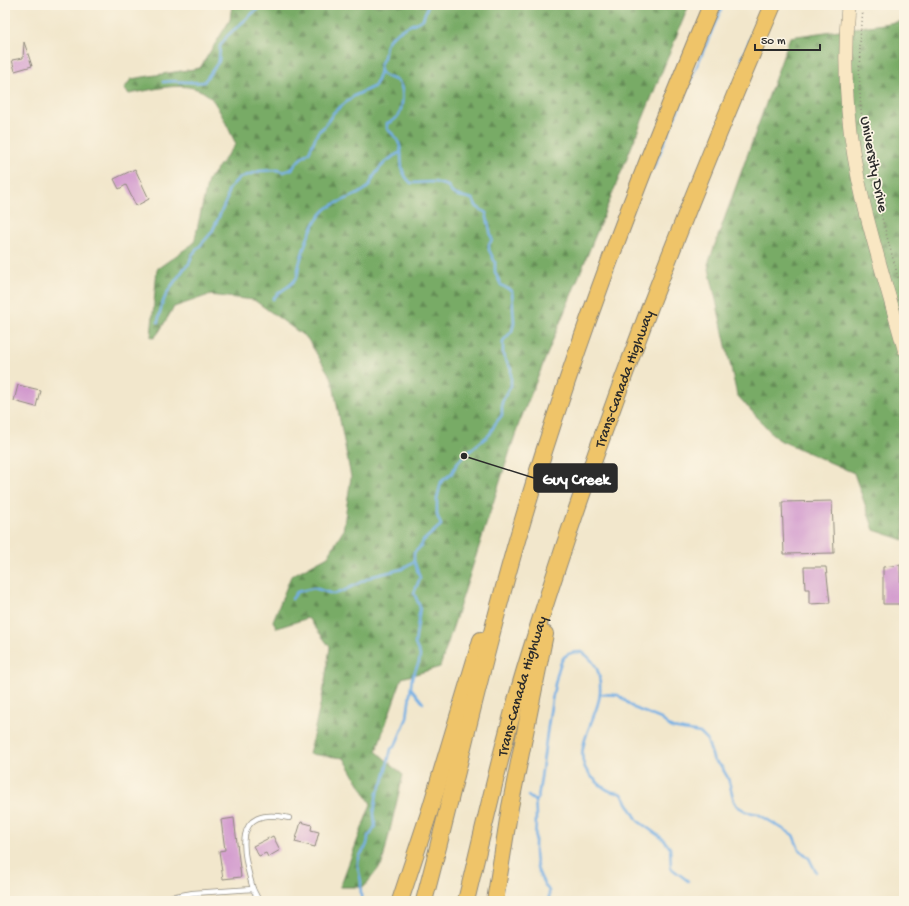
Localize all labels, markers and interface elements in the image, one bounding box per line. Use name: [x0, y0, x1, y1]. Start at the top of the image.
scale bar: [755, 26, 820, 52]
text: 50 m: [761, 35, 786, 49]
street label: University Drive: [855, 115, 891, 214]
street label: Trans-Canada Highway: [591, 307, 659, 451]
callout: Guy Creek: [534, 464, 617, 492]
text: Guy Creek: [542, 472, 611, 491]
street label: Trans-Canada Highway: [494, 614, 552, 760]

